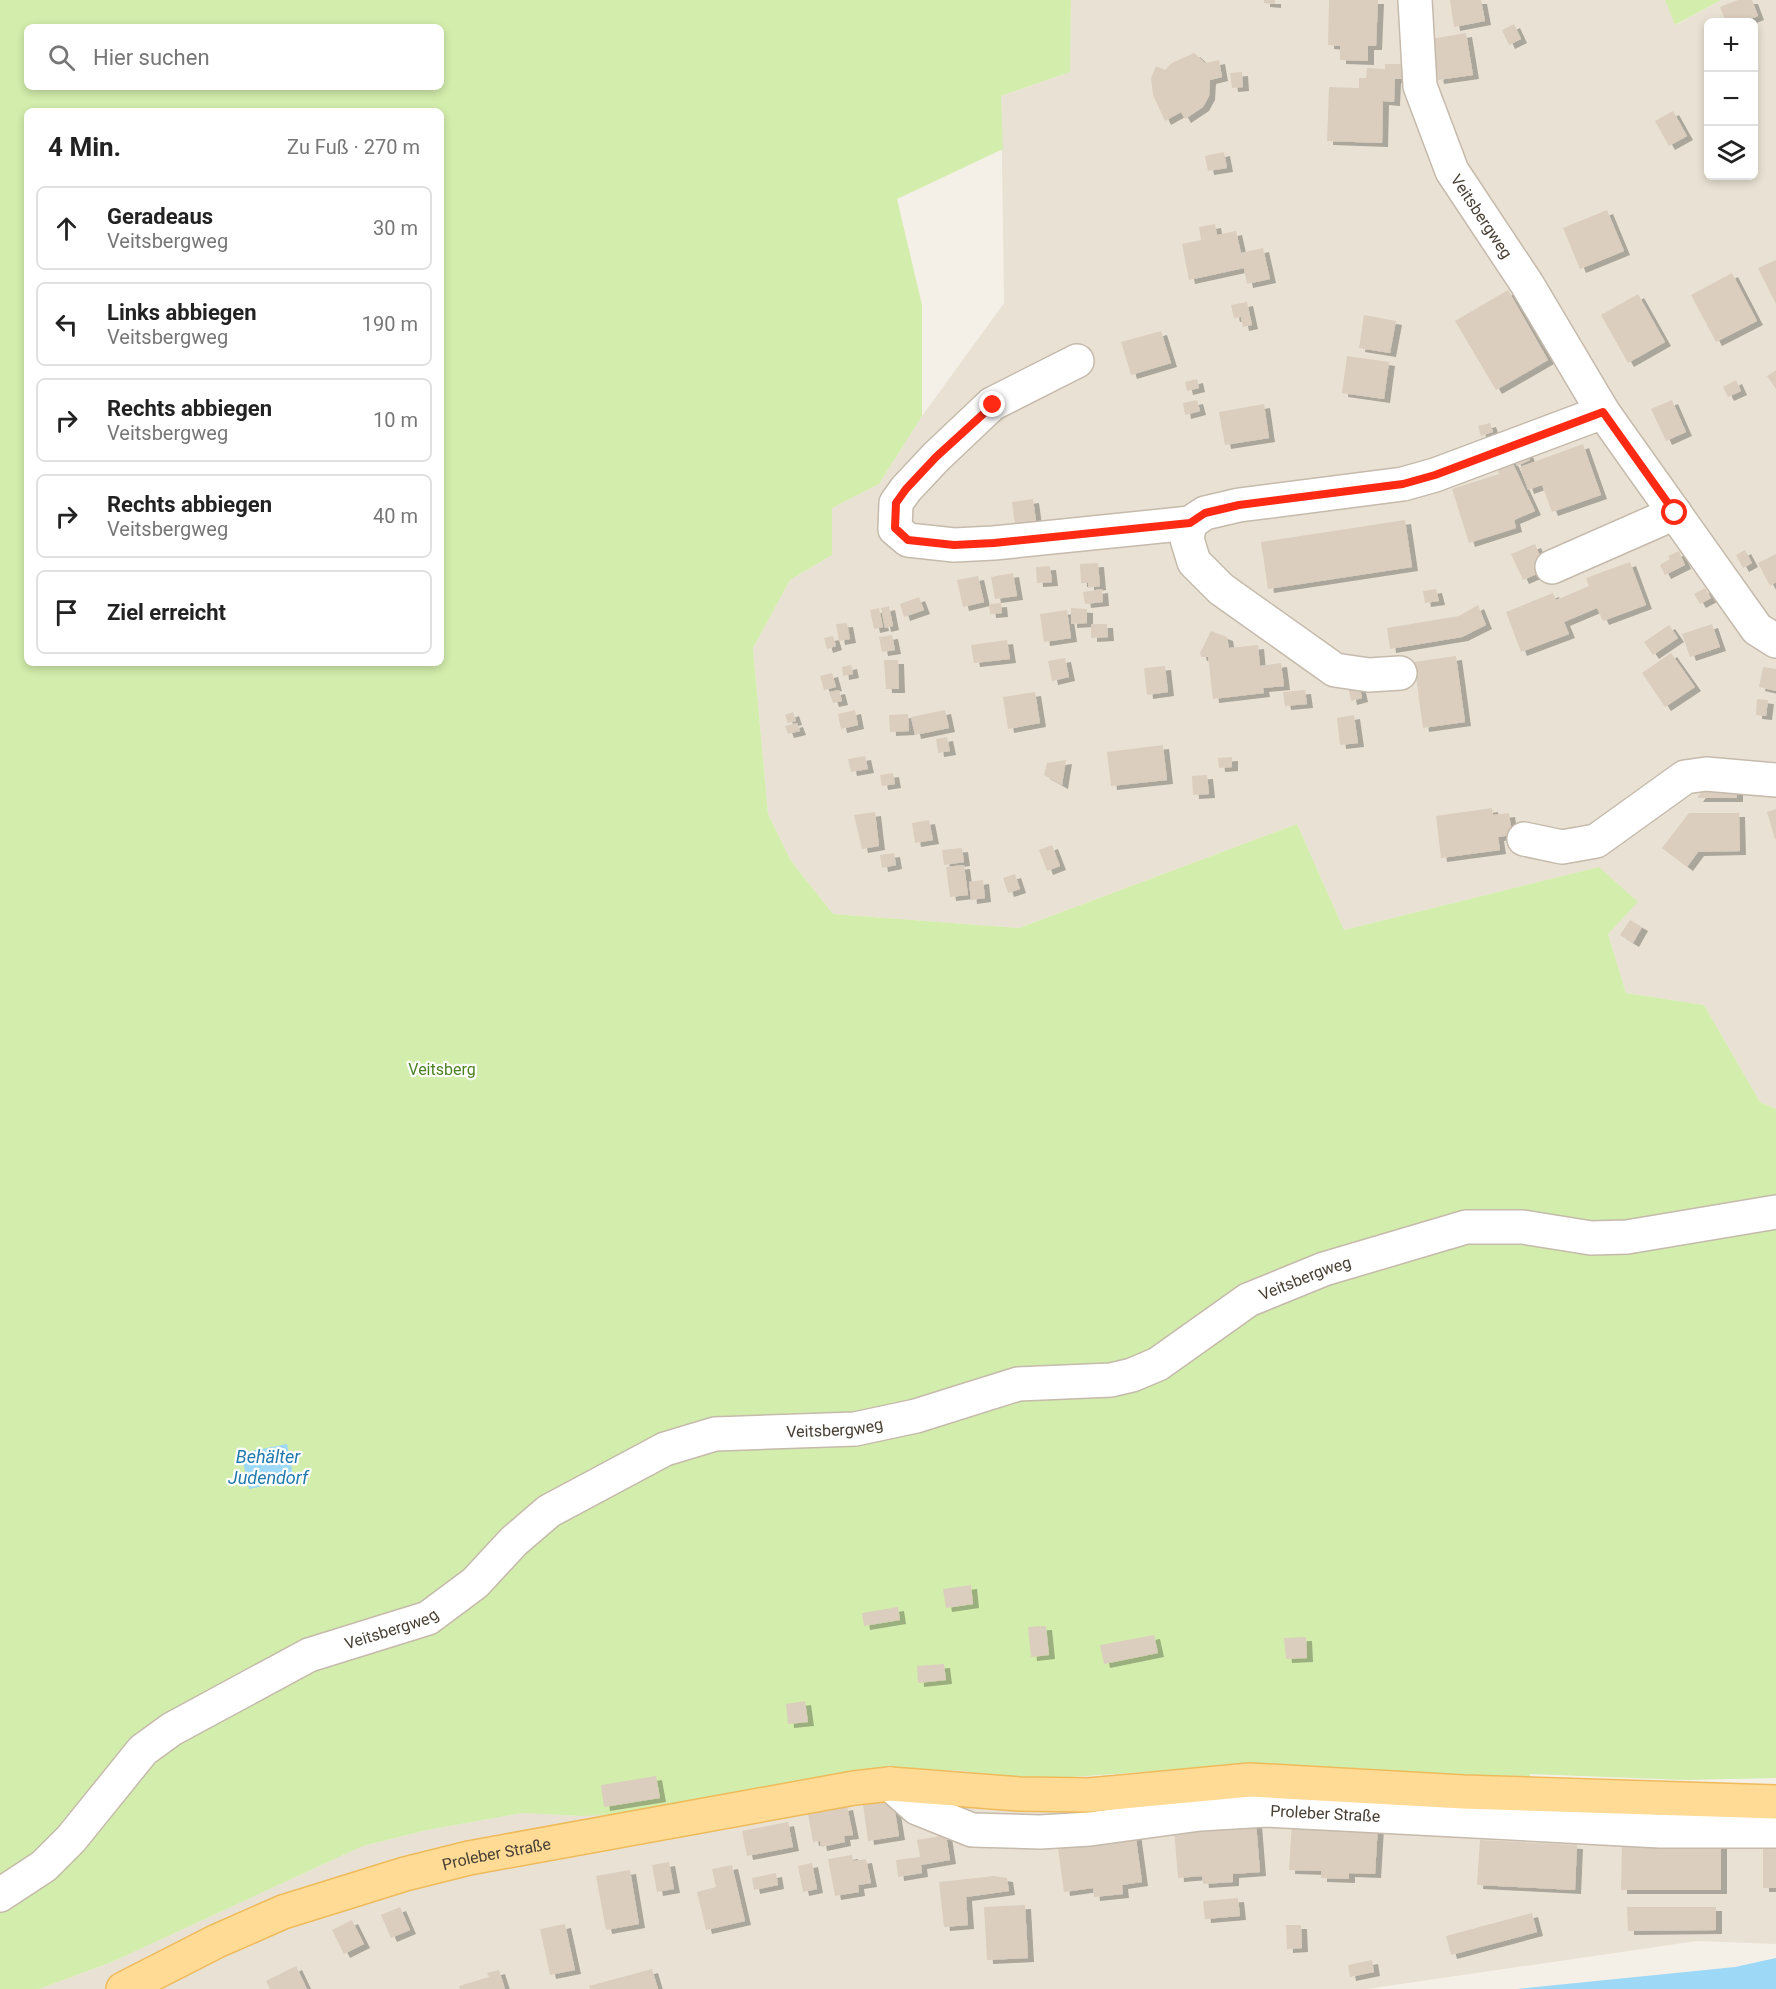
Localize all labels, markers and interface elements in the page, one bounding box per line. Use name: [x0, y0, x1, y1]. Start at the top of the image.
map controls: [1704, 18, 1758, 180]
button: +: [1704, 18, 1758, 72]
search box: [24, 24, 444, 90]
icon: search: [45, 41, 78, 74]
text: Hier suchen: [93, 45, 210, 70]
button: −: [1704, 72, 1758, 126]
button: layers: [1704, 126, 1758, 180]
text: 4 Min.: [48, 132, 121, 162]
text: Zu Fuß · 270 m: [287, 135, 420, 159]
street label: Veitsbergweg: [1447, 170, 1517, 262]
text: Geradeaus: [107, 204, 213, 229]
icon: ahead: [50, 212, 83, 245]
text: 30 m: [373, 216, 418, 240]
text: Veitsbergweg: [107, 229, 228, 253]
text: Links abbiegen: [107, 300, 257, 325]
icon: left: [50, 308, 83, 341]
text: 190 m: [362, 312, 418, 336]
text: Veitsbergweg: [107, 325, 228, 349]
route end: [979, 391, 1005, 417]
text: Rechts abbiegen: [107, 396, 272, 421]
icon: right: [50, 404, 83, 437]
text: 10 m: [373, 408, 418, 432]
text: Veitsbergweg: [107, 421, 228, 445]
text: Rechts abbiegen: [107, 492, 272, 517]
route start: [1661, 499, 1687, 525]
icon: right: [50, 500, 83, 533]
text: 40 m: [373, 504, 418, 528]
text: Veitsbergweg: [107, 517, 228, 541]
icon: arrive: [50, 596, 83, 629]
text: Ziel erreicht: [107, 600, 226, 625]
park label: Veitsberg: [408, 1060, 476, 1079]
street label: Veitsbergweg: [1256, 1252, 1353, 1304]
street label: Veitsbergweg: [786, 1414, 885, 1441]
water label: Behälter Judendorf: [228, 1446, 310, 1488]
street label: Veitsbergweg: [342, 1604, 442, 1653]
street label: Proleber Straße: [1270, 1801, 1381, 1826]
street label: Proleber Straße: [440, 1834, 552, 1874]

